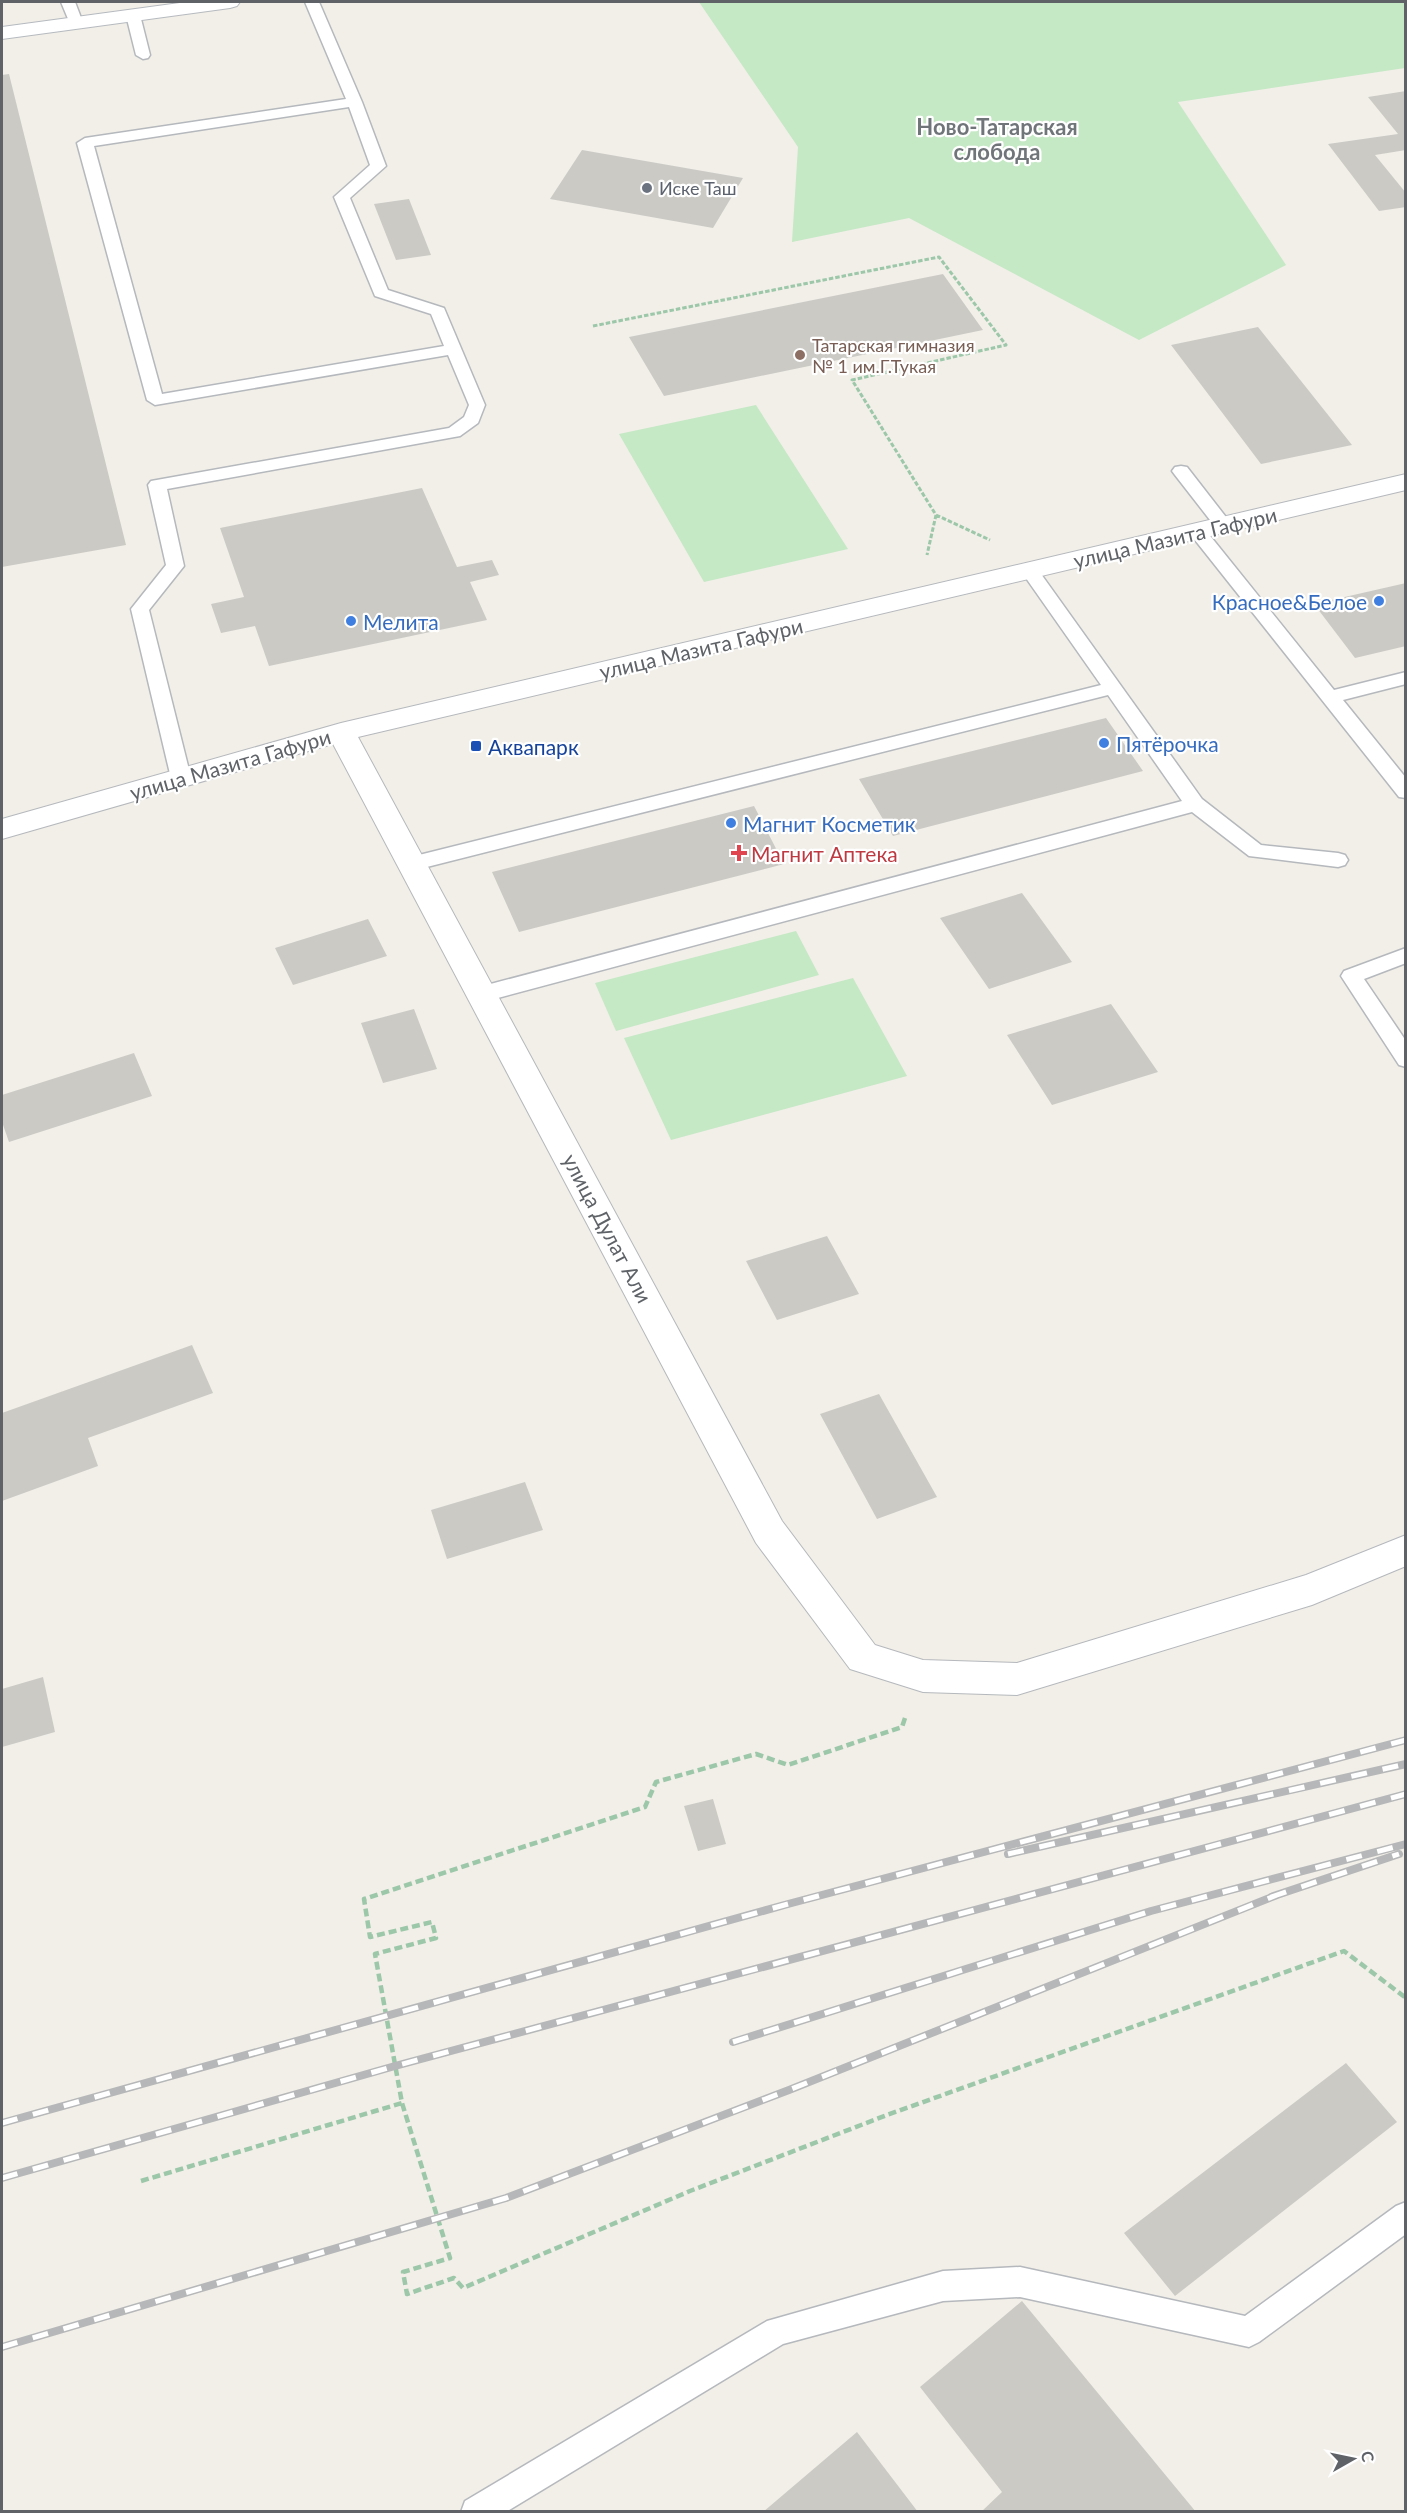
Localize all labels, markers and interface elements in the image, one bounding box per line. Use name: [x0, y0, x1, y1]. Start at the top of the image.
district label: Ново-Татарская слобода: [916, 113, 1078, 165]
place label: Иске Таш: [659, 177, 736, 199]
marker: Иске Таш: [640, 181, 654, 195]
place label: Татарская гимназия № 1 им.Г.Тукая: [812, 334, 975, 377]
marker: Татарская гимназия № 1 им.Г.Тукая: [793, 348, 807, 362]
street label: улица Мазита Гафури: [1071, 501, 1279, 573]
place label: Красное&Белое: [1212, 589, 1367, 614]
marker: Красное&Белое: [1372, 594, 1386, 608]
place label: Мелита: [363, 609, 439, 634]
street label: улица Мазита Гафури: [597, 612, 805, 684]
marker: Мелита: [344, 614, 358, 628]
street label: улица Мазита Гафури: [127, 723, 333, 805]
place label: Пятёрочка: [1116, 731, 1219, 756]
place label: Аквапарк: [488, 734, 579, 759]
marker: Пятёрочка: [1097, 736, 1111, 750]
marker: Аквапарк: [469, 739, 483, 753]
place label: Магнит Косметик: [743, 811, 916, 836]
marker: Магнит Косметик: [724, 816, 738, 830]
place label: Магнит Аптека: [751, 841, 898, 866]
marker: Магнит Аптека: [732, 846, 746, 860]
street label: улица Дулат Али: [558, 1149, 658, 1307]
north arrow: [1323, 2429, 1383, 2489]
text: С: [1358, 2450, 1379, 2464]

